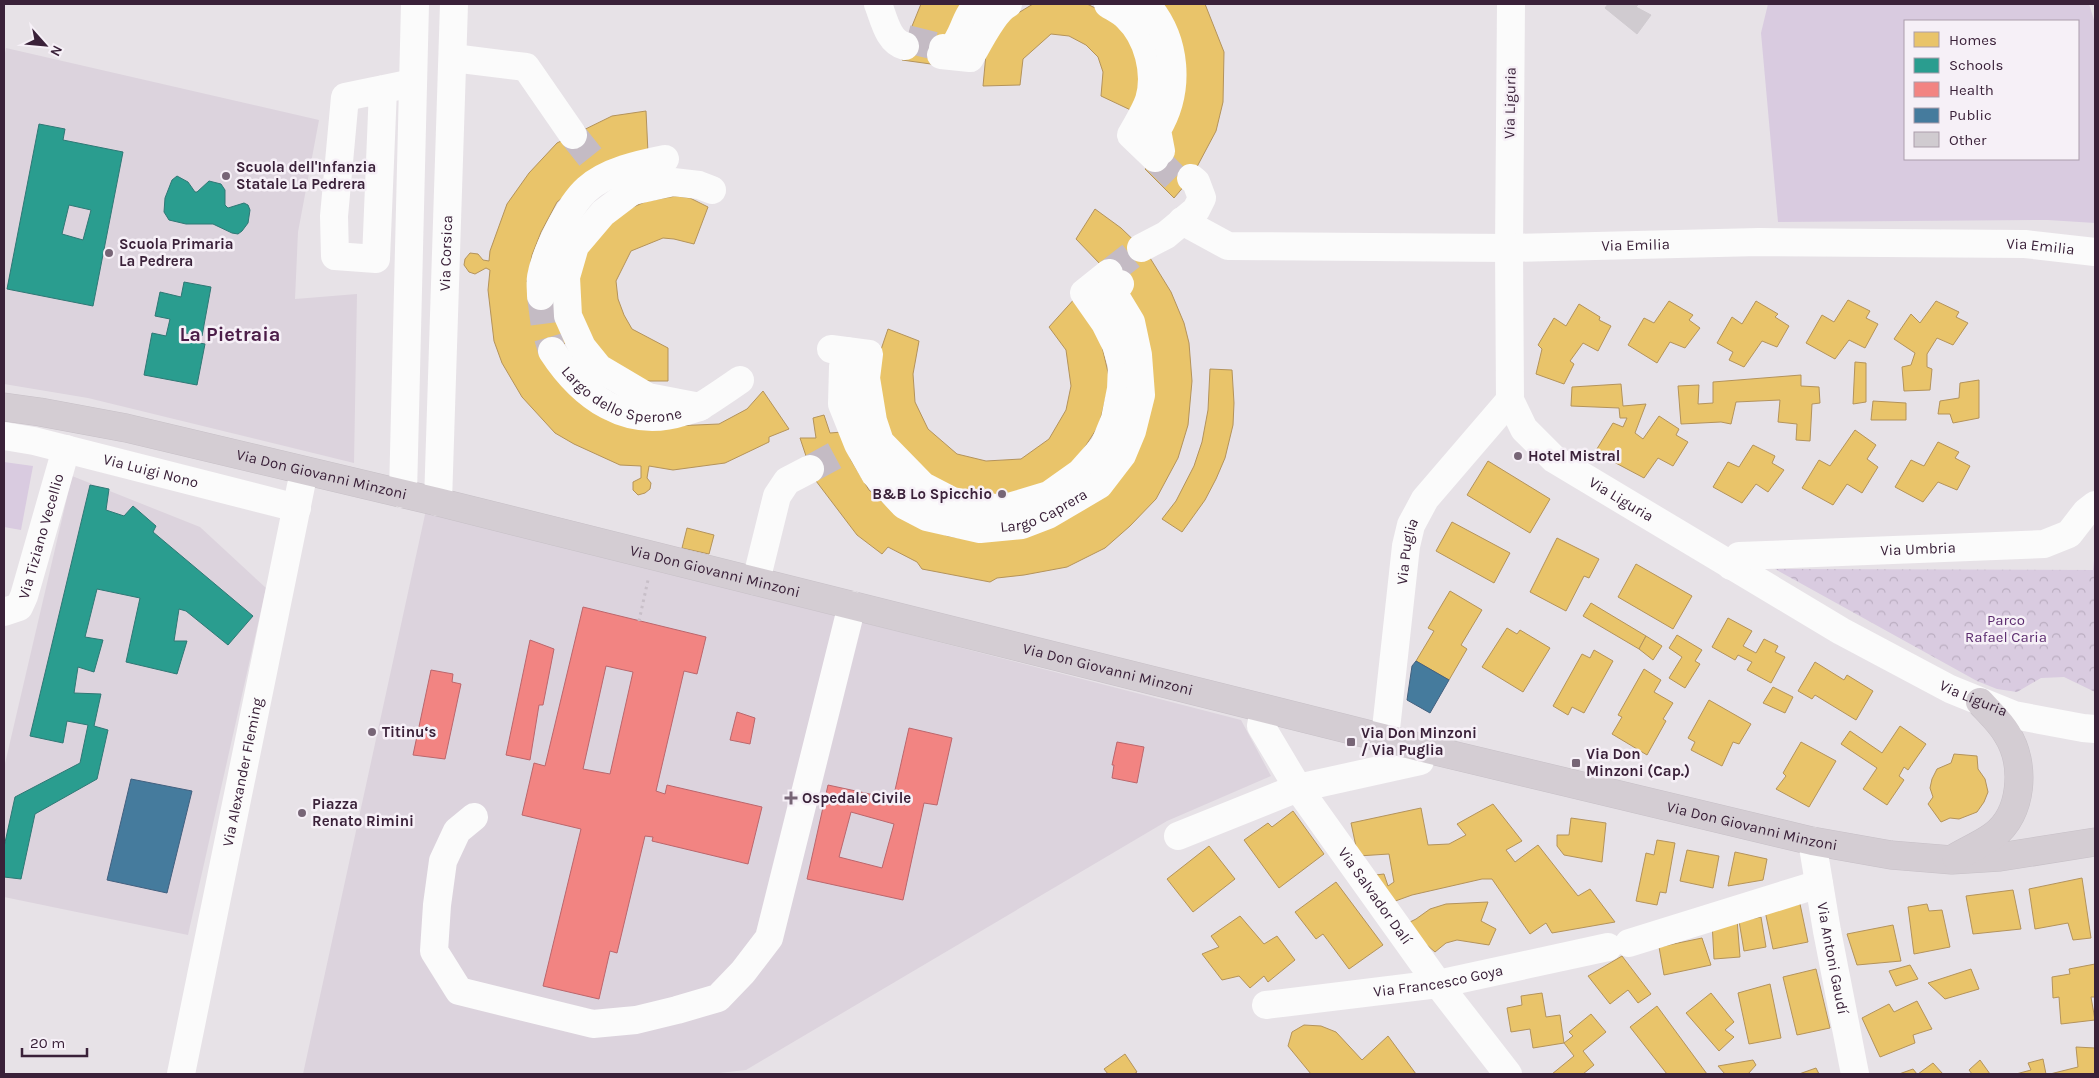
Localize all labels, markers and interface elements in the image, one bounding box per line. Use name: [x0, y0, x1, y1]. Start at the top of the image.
north arrow: [20, 20, 70, 70]
legend: [1904, 20, 2079, 160]
text: Homes: [1949, 31, 1997, 49]
text: N: [46, 42, 66, 59]
text: Schools: [1949, 56, 2003, 74]
street label: Via Liguria: [1500, 67, 1520, 139]
text: Health: [1949, 81, 1994, 99]
text: Public: [1949, 106, 1992, 124]
text: Other: [1949, 131, 1987, 149]
place label: Scuola dell'Infanzia Statale La Pedrera: [236, 158, 376, 193]
marker: Scuola dell'Infanzia Statale La Pedrera: [220, 170, 232, 182]
street label: Via Corsica: [436, 215, 456, 291]
place label: Scuola Primaria La Pedrera: [119, 235, 234, 270]
street label: Via Emilia: [1601, 235, 1670, 255]
street label: Via Emilia: [2006, 235, 2076, 259]
marker: Scuola Primaria La Pedrera: [103, 247, 115, 259]
district label: La Pietraia: [179, 323, 281, 346]
street label: Largo dello Sperone: [558, 363, 684, 426]
street label: Via Don Giovanni Minzoni: [235, 445, 409, 503]
place label: Hotel Mistral: [1528, 447, 1620, 465]
street label: Via Luigi Nono: [101, 450, 200, 492]
marker: Hotel Mistral: [1512, 450, 1524, 462]
street label: Via Tiziano Vecellio: [15, 471, 68, 601]
street label: Via Liguria: [1586, 473, 1657, 526]
place label: B&B Lo Spicchio: [872, 485, 992, 503]
street label: Largo Caprera: [999, 485, 1091, 536]
marker: B&B Lo Spicchio: [996, 488, 1008, 500]
street label: Via Puglia: [1393, 515, 1422, 586]
street label: Via Umbria: [1880, 538, 1956, 559]
street label: Via Don Giovanni Minzoni: [628, 541, 802, 601]
park label: Parco Rafael Caria: [1965, 611, 2047, 646]
street label: Via Don Giovanni Minzoni: [1021, 639, 1195, 699]
street label: Via Liguria: [1936, 676, 2010, 720]
street label: Via Alexander Fleming: [219, 696, 267, 848]
place label: Titinu‘s: [382, 723, 437, 741]
place label: Via Don Minzoni / Via Puglia: [1361, 724, 1477, 759]
marker: Titinu‘s: [366, 726, 378, 738]
marker: Via Don Minzoni / Via Puglia: [1345, 736, 1357, 748]
place label: Via Don Minzoni (Cap.): [1586, 745, 1690, 780]
marker: Via Don Minzoni (Cap.): [1570, 757, 1582, 769]
place label: Ospedale Civile: [802, 789, 911, 807]
marker: Ospedale Civile: [784, 791, 798, 805]
place label: Piazza Renato Rimini: [312, 795, 414, 830]
street label: Via Don Giovanni Minzoni: [1665, 798, 1839, 854]
marker: Piazza Renato Rimini: [296, 807, 308, 819]
street label: Via Salvador Dalí: [1334, 844, 1416, 948]
street label: Via Antoni Gaudí: [1813, 901, 1852, 1016]
street label: Via Francesco Goya: [1372, 961, 1505, 1001]
scale bar: [22, 1026, 88, 1058]
text: 20 m: [30, 1034, 65, 1052]

